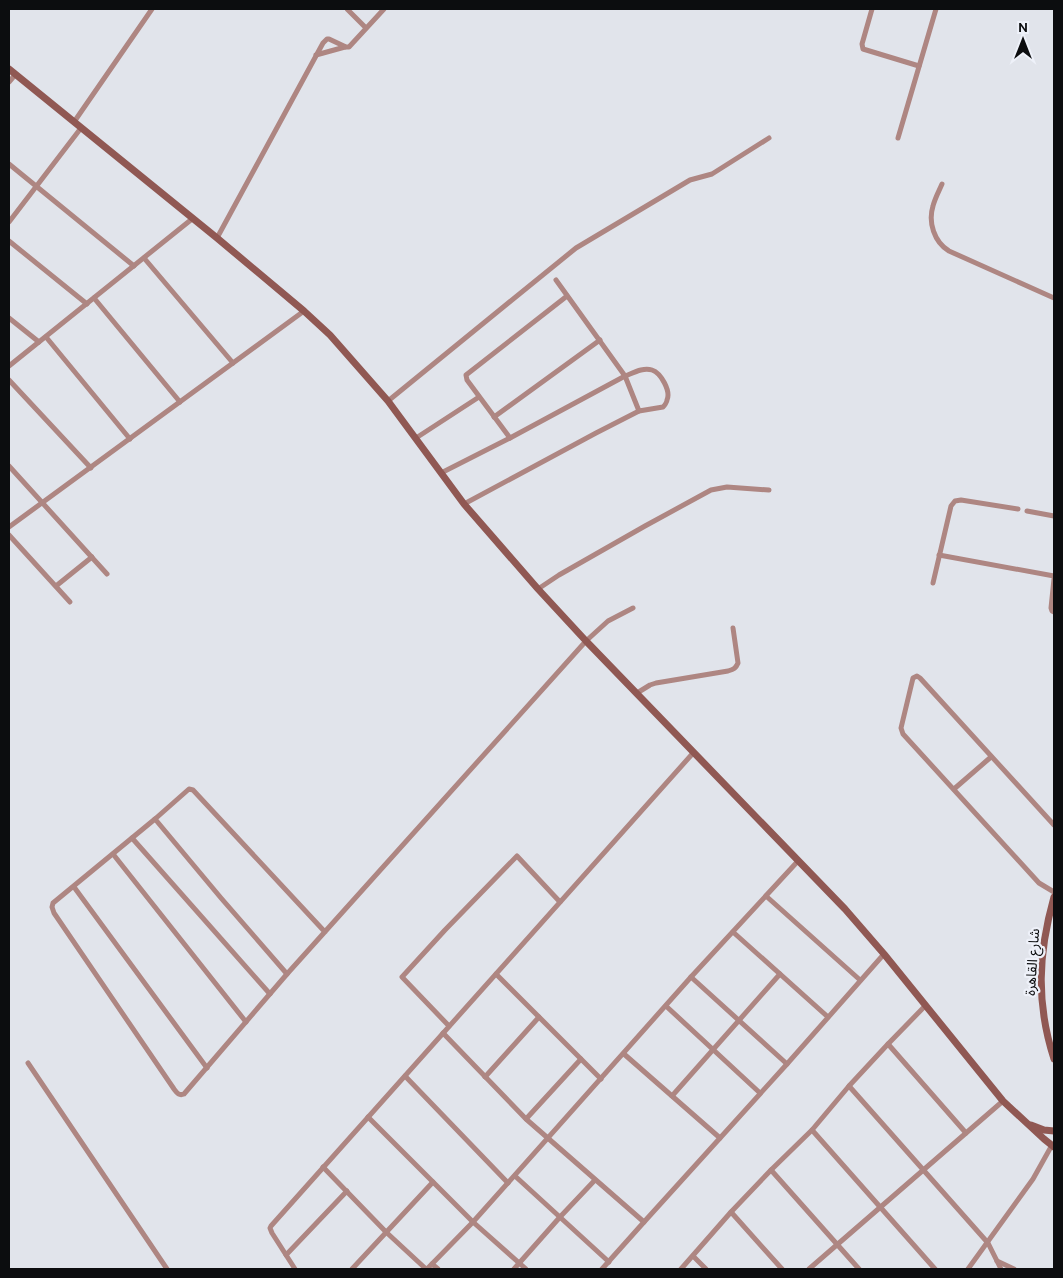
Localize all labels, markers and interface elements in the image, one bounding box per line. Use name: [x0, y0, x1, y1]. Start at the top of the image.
north arrow: [998, 15, 1048, 65]
text: N: [1018, 20, 1028, 37]
street label: شارع القاهرة: [1023, 928, 1045, 996]

